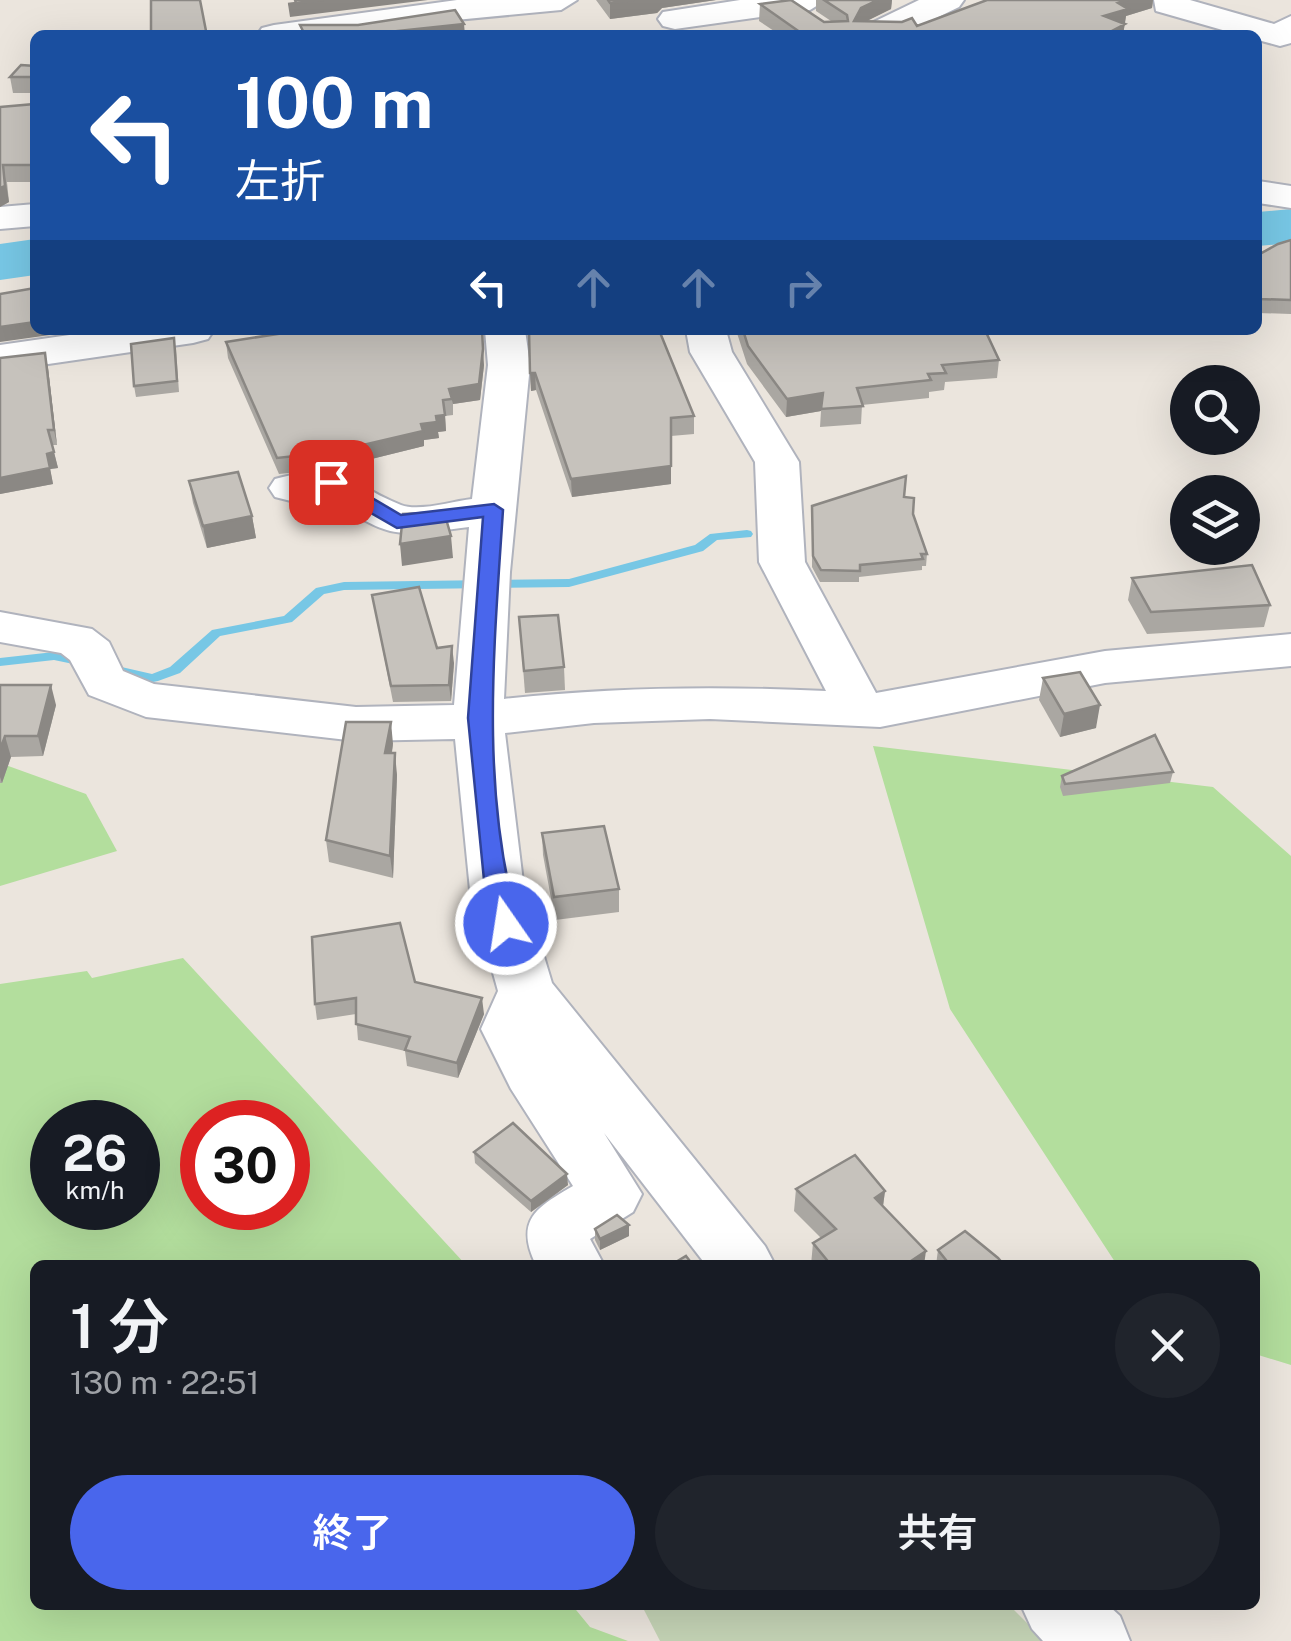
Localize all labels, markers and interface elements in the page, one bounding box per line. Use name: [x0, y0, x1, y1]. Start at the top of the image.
text: 100 m: [235, 61, 433, 144]
icon: left: [70, 70, 200, 200]
text: 左折: [235, 154, 325, 207]
icon: left: [461, 260, 516, 315]
icon: ahead: [566, 260, 621, 315]
icon: ahead: [671, 260, 726, 315]
icon: right: [776, 260, 831, 315]
map controls: [1170, 365, 1260, 565]
button: search: [1170, 365, 1260, 455]
pin: [289, 440, 374, 525]
icon: arrive: [304, 455, 359, 510]
button: layers: [1170, 475, 1260, 565]
position arrow: [454, 872, 558, 976]
speed limit sign: 30: [180, 1100, 310, 1230]
text: 26: [63, 1123, 127, 1182]
text: km/h: [66, 1175, 124, 1205]
text: 1 分: [70, 1291, 169, 1362]
button: close: [1115, 1293, 1220, 1398]
text: 130 m · 22:51: [70, 1364, 260, 1401]
button: 終了: [70, 1475, 635, 1590]
button: 共有: [655, 1475, 1220, 1590]

